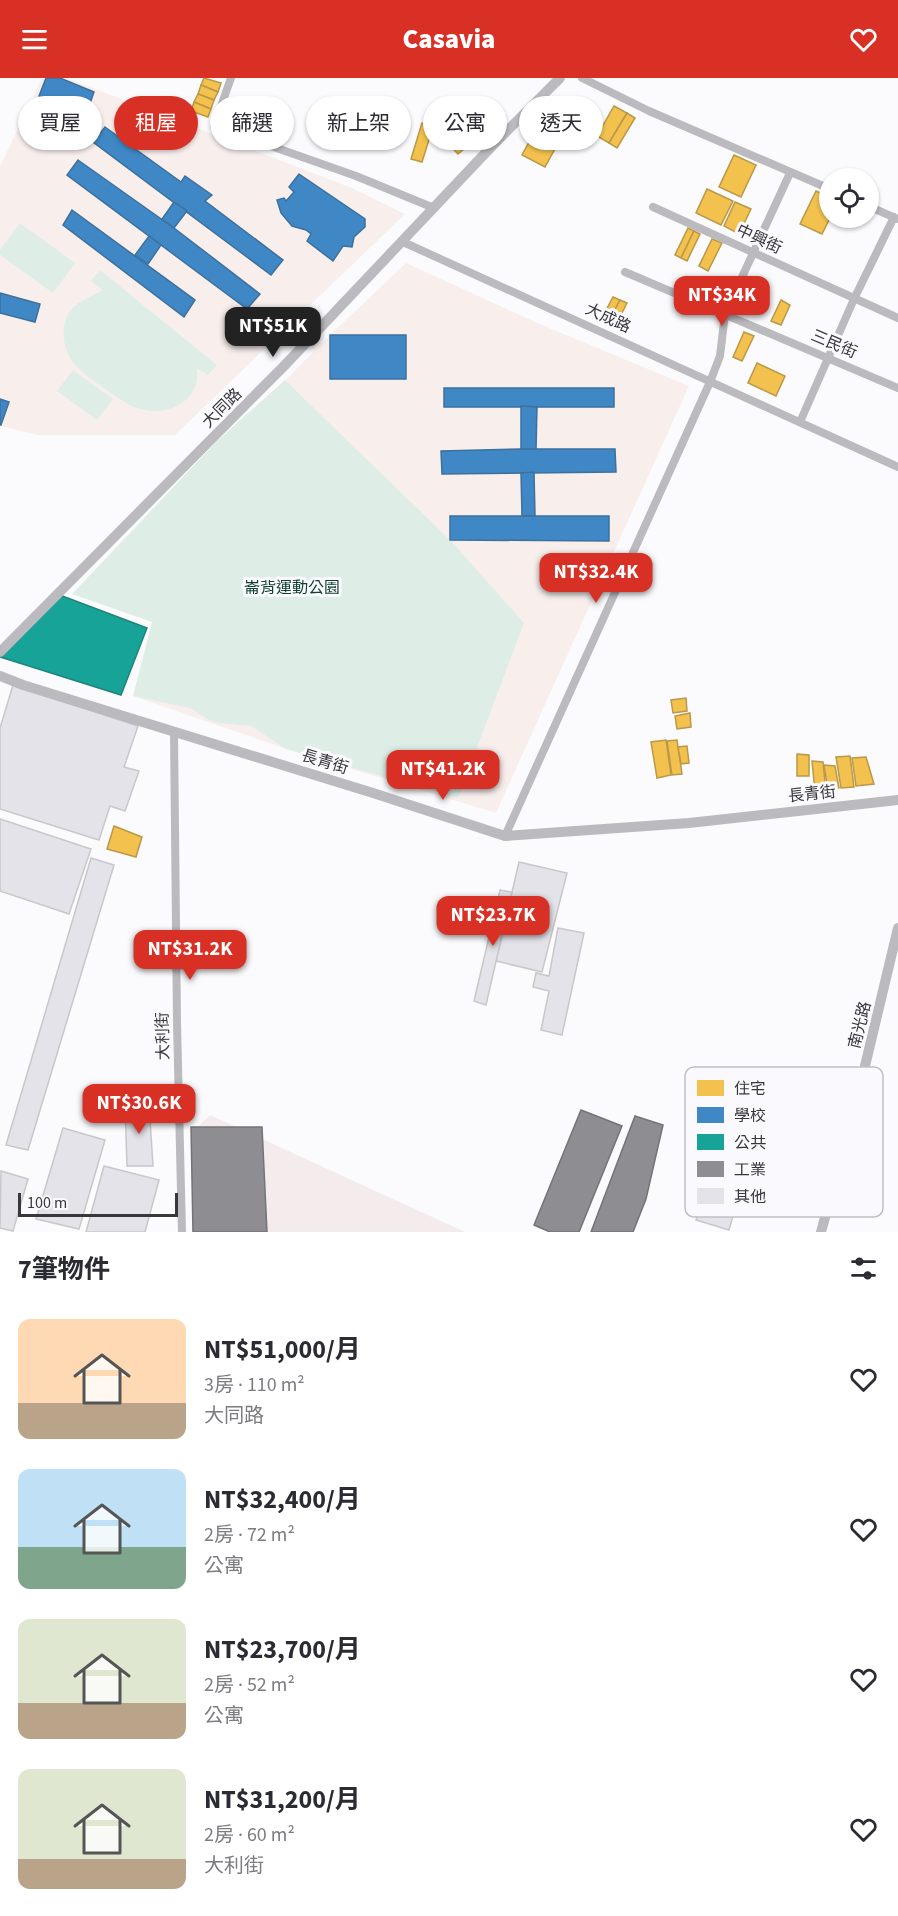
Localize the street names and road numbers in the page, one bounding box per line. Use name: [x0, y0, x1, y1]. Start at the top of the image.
street label: 中興街: [733, 219, 785, 259]
street label: 大成路: [582, 298, 634, 338]
street label: 三民街: [808, 324, 860, 364]
street label: 大同路: [197, 383, 247, 433]
street label: 長青街: [299, 744, 351, 780]
street label: 長青街: [787, 781, 837, 807]
street label: 南光路: [844, 999, 876, 1051]
street label: 大利街: [152, 1012, 174, 1060]

